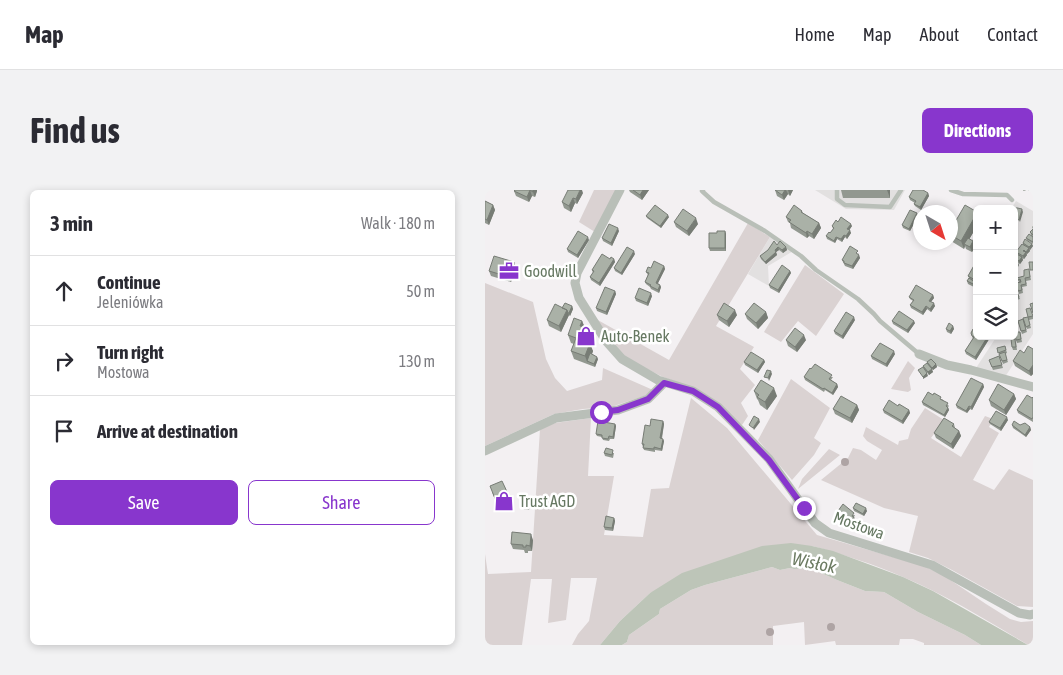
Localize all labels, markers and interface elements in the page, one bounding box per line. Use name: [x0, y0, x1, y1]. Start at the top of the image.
text: Map: [25, 21, 64, 48]
text: Home: [795, 24, 835, 45]
text: Map: [863, 24, 892, 45]
text: About: [920, 24, 959, 45]
text: Contact: [987, 24, 1038, 45]
button: Directions: [922, 108, 1033, 153]
text: Find us: [30, 110, 120, 150]
north arrow: [913, 205, 958, 250]
map controls: [973, 205, 1018, 340]
button: +: [973, 205, 1018, 250]
text: 3 min: [50, 211, 93, 235]
text: Walk · 180 m: [361, 214, 435, 232]
button: −: [973, 250, 1018, 295]
office icon: Goodwill: [498, 260, 520, 282]
place label: Goodwill: [524, 262, 578, 280]
text: Continue: [97, 271, 161, 293]
icon: ahead: [50, 277, 78, 305]
text: 50 m: [406, 282, 435, 300]
text: Jeleniówka: [97, 293, 164, 311]
button: layers: [973, 295, 1018, 340]
shop icon: Auto-Benek: [575, 325, 597, 347]
place label: Auto-Benek: [601, 327, 669, 345]
text: Turn right: [97, 341, 164, 363]
icon: right: [50, 347, 78, 375]
text: 130 m: [399, 352, 435, 370]
text: Mostowa: [97, 363, 150, 381]
route start: [590, 401, 613, 424]
icon: arrive: [50, 417, 78, 445]
text: Arrive at destination: [97, 420, 238, 442]
button: Save: [50, 480, 238, 525]
button: Share: [248, 480, 435, 525]
shop icon: Trust AGD: [493, 490, 515, 512]
place label: Trust AGD: [519, 492, 575, 510]
route end: [793, 497, 816, 520]
street label: Mostowa: [831, 508, 887, 542]
water label: Wisłok: [790, 548, 839, 578]

